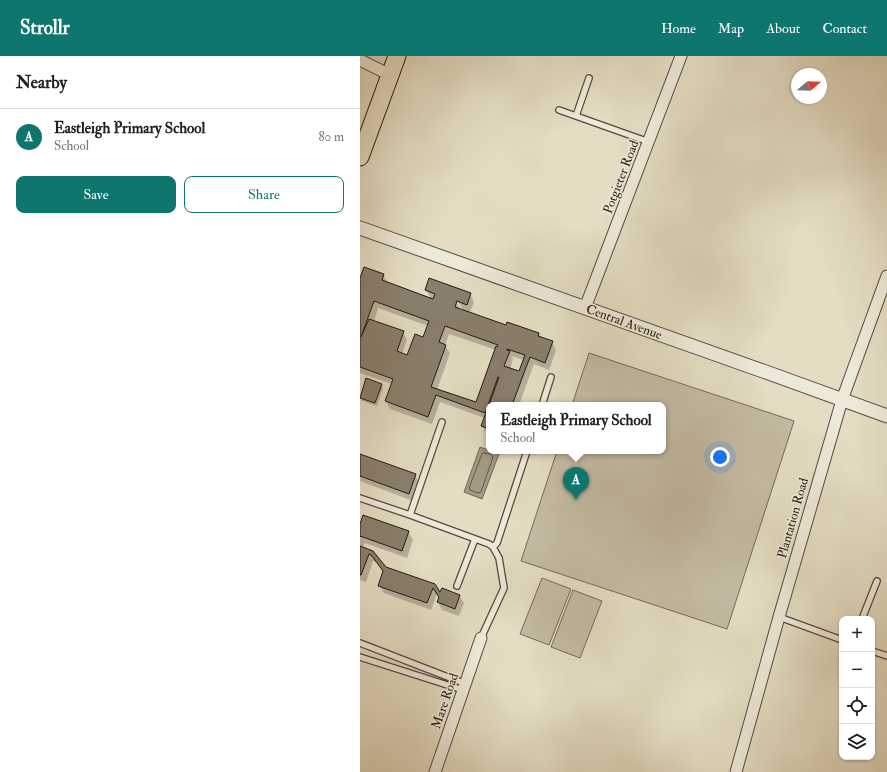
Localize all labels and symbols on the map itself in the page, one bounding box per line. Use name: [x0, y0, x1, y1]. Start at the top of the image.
north arrow: [791, 68, 827, 104]
street label: Potgieter Road: [600, 137, 643, 216]
street label: Central Avenue: [584, 301, 665, 343]
your location: [710, 447, 730, 467]
pin: A: [563, 467, 589, 500]
street label: Plantation Road: [774, 475, 812, 560]
street label: Mare Road: [428, 670, 462, 731]

